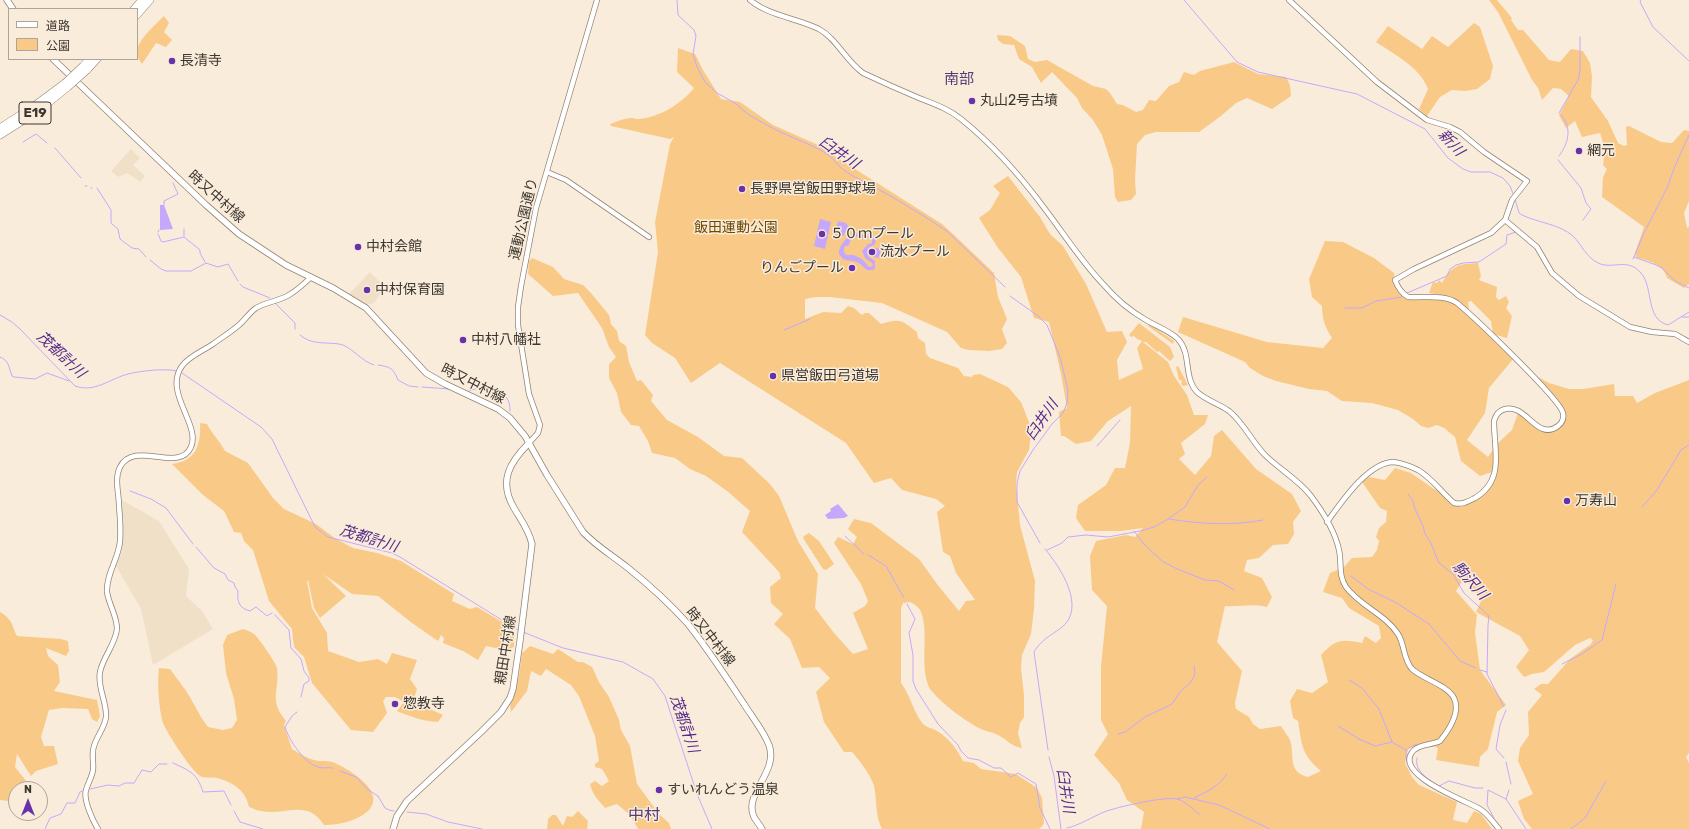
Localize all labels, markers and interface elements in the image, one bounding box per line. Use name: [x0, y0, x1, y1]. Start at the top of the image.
legend: [8, 8, 138, 60]
text: 道路: [46, 19, 70, 33]
text: 公園: [46, 39, 70, 53]
place label: 長清寺: [180, 53, 222, 69]
marker: 長清寺: [167, 56, 177, 66]
district label: 南部: [944, 71, 974, 89]
place label: 丸山2号古墳: [980, 93, 1058, 109]
marker: 丸山2号古墳: [967, 96, 977, 106]
road number: E19: [19, 102, 51, 124]
water label: 新川: [1434, 126, 1468, 160]
water label: 臼井川: [815, 133, 863, 173]
place label: 網元: [1587, 143, 1615, 159]
marker: 網元: [1574, 146, 1584, 156]
street label: 時又中村線: [184, 167, 248, 227]
street label: 運動公園通り: [506, 176, 542, 262]
place label: 長野県営飯田野球場: [750, 181, 876, 197]
marker: 長野県営飯田野球場: [737, 184, 747, 194]
park label: 飯田運動公園: [694, 220, 778, 236]
place label: ５０ｍプール: [830, 226, 914, 242]
marker: ５０ｍプール: [817, 229, 827, 239]
place label: 中村会館: [366, 239, 422, 255]
marker: 中村会館: [353, 242, 363, 252]
place label: 流水プール: [880, 244, 950, 260]
marker: 流水プール: [867, 247, 877, 257]
place label: りんごプール: [760, 260, 844, 276]
marker: りんごプール: [847, 263, 857, 273]
place label: 中村保育園: [375, 282, 445, 298]
marker: 中村保育園: [362, 285, 372, 295]
water label: 茂都計川: [33, 328, 89, 382]
place label: 中村八幡社: [471, 332, 541, 348]
marker: 中村八幡社: [458, 335, 468, 345]
street label: 時又中村線: [438, 361, 508, 407]
place label: 県営飯田弓道場: [781, 368, 879, 384]
marker: 県営飯田弓道場: [768, 371, 778, 381]
water label: 臼井川: [1022, 396, 1062, 444]
place label: 万寿山: [1575, 493, 1617, 509]
marker: 万寿山: [1562, 496, 1572, 506]
water label: 茂都計川: [338, 522, 400, 556]
water label: 駒沢川: [1448, 558, 1492, 604]
street label: 時又中村線: [682, 604, 738, 670]
street label: 親田中村線: [492, 614, 520, 686]
water label: 茂都計川: [666, 693, 702, 755]
place label: 惣教寺: [403, 696, 445, 712]
marker: 惣教寺: [390, 699, 400, 709]
water label: 臼井川: [1053, 767, 1077, 815]
north arrow: [8, 781, 48, 821]
place label: すいれんどう温泉: [667, 782, 779, 798]
text: N: [24, 783, 32, 796]
marker: すいれんどう温泉: [654, 785, 664, 795]
district label: 中村: [628, 805, 660, 825]

